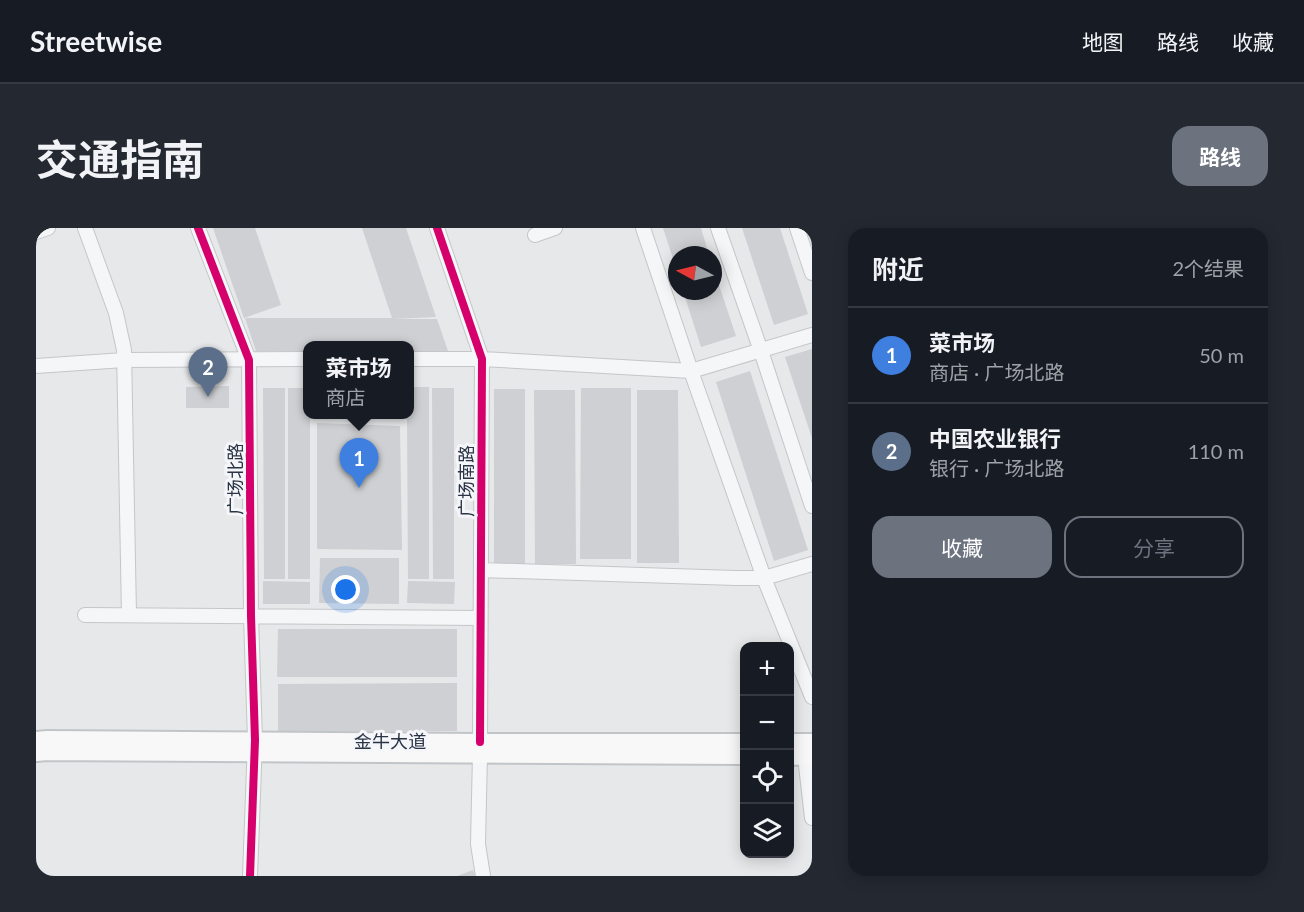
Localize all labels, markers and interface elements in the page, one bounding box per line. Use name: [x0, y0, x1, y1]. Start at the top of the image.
text: Streetwise: [30, 24, 162, 58]
text: 地图: [1082, 29, 1124, 54]
text: 路线: [1157, 29, 1199, 54]
text: 收藏: [1232, 29, 1274, 54]
button: 路线: [1172, 126, 1268, 186]
text: 交通指南: [36, 134, 204, 184]
north arrow: [668, 246, 722, 300]
text: 附近: [872, 253, 924, 285]
text: 2个结果: [1172, 256, 1244, 280]
text: 菜市场: [929, 329, 995, 356]
popup: [303, 341, 414, 419]
text: 1: [886, 343, 897, 367]
text: 50 m: [1199, 343, 1244, 367]
pin: 2: [188, 348, 228, 397]
text: 菜市场: [325, 354, 392, 381]
text: 商店 · 广场北路: [929, 360, 1064, 384]
text: 商店: [325, 385, 365, 409]
text: 中国农业银行: [929, 425, 1061, 452]
pin: 1: [340, 438, 378, 488]
text: 2: [886, 439, 897, 463]
text: 110 m: [1188, 439, 1244, 463]
street label: 广场北路: [224, 443, 246, 515]
street label: 广场南路: [455, 445, 477, 517]
text: 银行 · 广场北路: [929, 456, 1064, 480]
button: 收藏: [872, 516, 1052, 578]
button: 分享: [1064, 516, 1244, 578]
your location: [331, 575, 360, 604]
map controls: [740, 642, 794, 858]
button: +: [740, 642, 794, 696]
button: −: [740, 696, 794, 750]
street label: 金牛大道: [354, 730, 426, 752]
button: locate: [740, 750, 794, 804]
button: layers: [740, 804, 794, 858]

